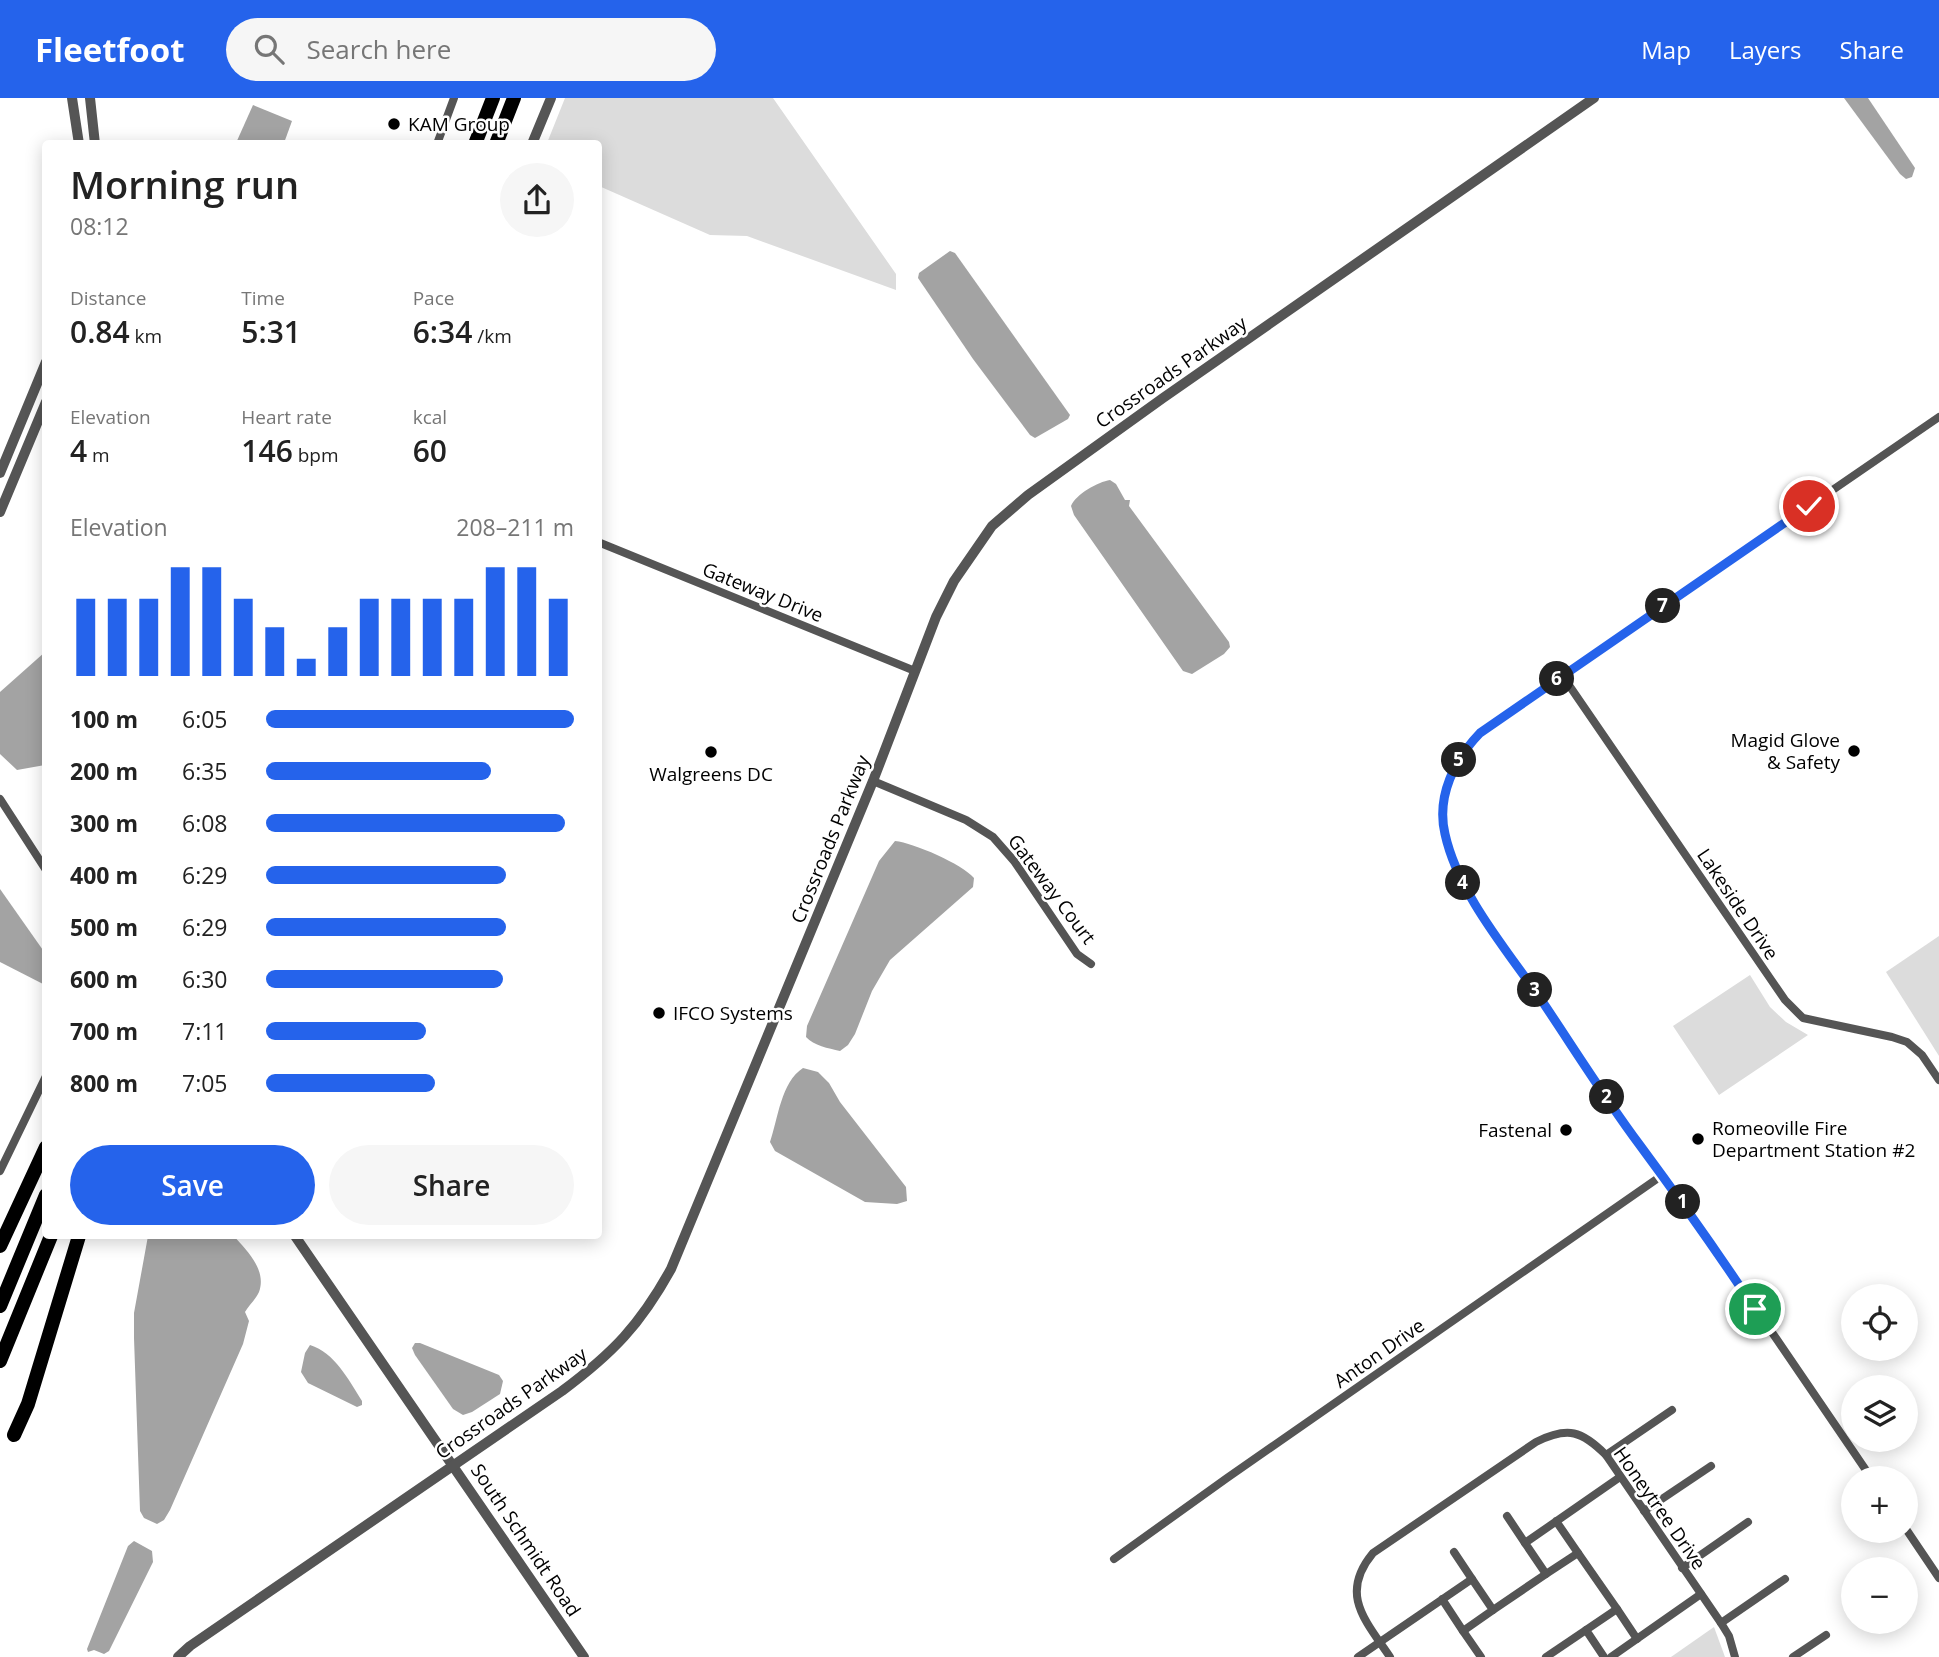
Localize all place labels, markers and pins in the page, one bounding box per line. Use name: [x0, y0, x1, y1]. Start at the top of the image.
place label: KAM Group: [408, 111, 510, 137]
marker: KAM Group: [386, 116, 402, 132]
pin: [1779, 476, 1839, 536]
pin: 7: [1646, 588, 1680, 624]
pin: 6: [1540, 662, 1574, 696]
place label: Magid Glove & Safety: [1730, 727, 1840, 775]
pin: 5: [1442, 742, 1476, 778]
marker: Magid Glove & Safety: [1846, 743, 1862, 759]
marker: Walgreens DC: [703, 744, 719, 760]
place label: Walgreens DC: [649, 761, 773, 787]
pin: 4: [1446, 866, 1480, 900]
pin: 3: [1518, 972, 1552, 1008]
place label: IFCO Systems: [673, 1000, 793, 1026]
marker: IFCO Systems: [651, 1005, 667, 1021]
pin: 2: [1590, 1080, 1624, 1114]
place label: Romeoville Fire Department Station #2: [1712, 1115, 1915, 1163]
place label: Fastenal: [1478, 1117, 1552, 1143]
marker: Fastenal: [1558, 1122, 1574, 1138]
marker: Romeoville Fire Department Station #2: [1690, 1131, 1706, 1147]
pin: 1: [1666, 1184, 1700, 1220]
pin: [1725, 1279, 1785, 1339]

